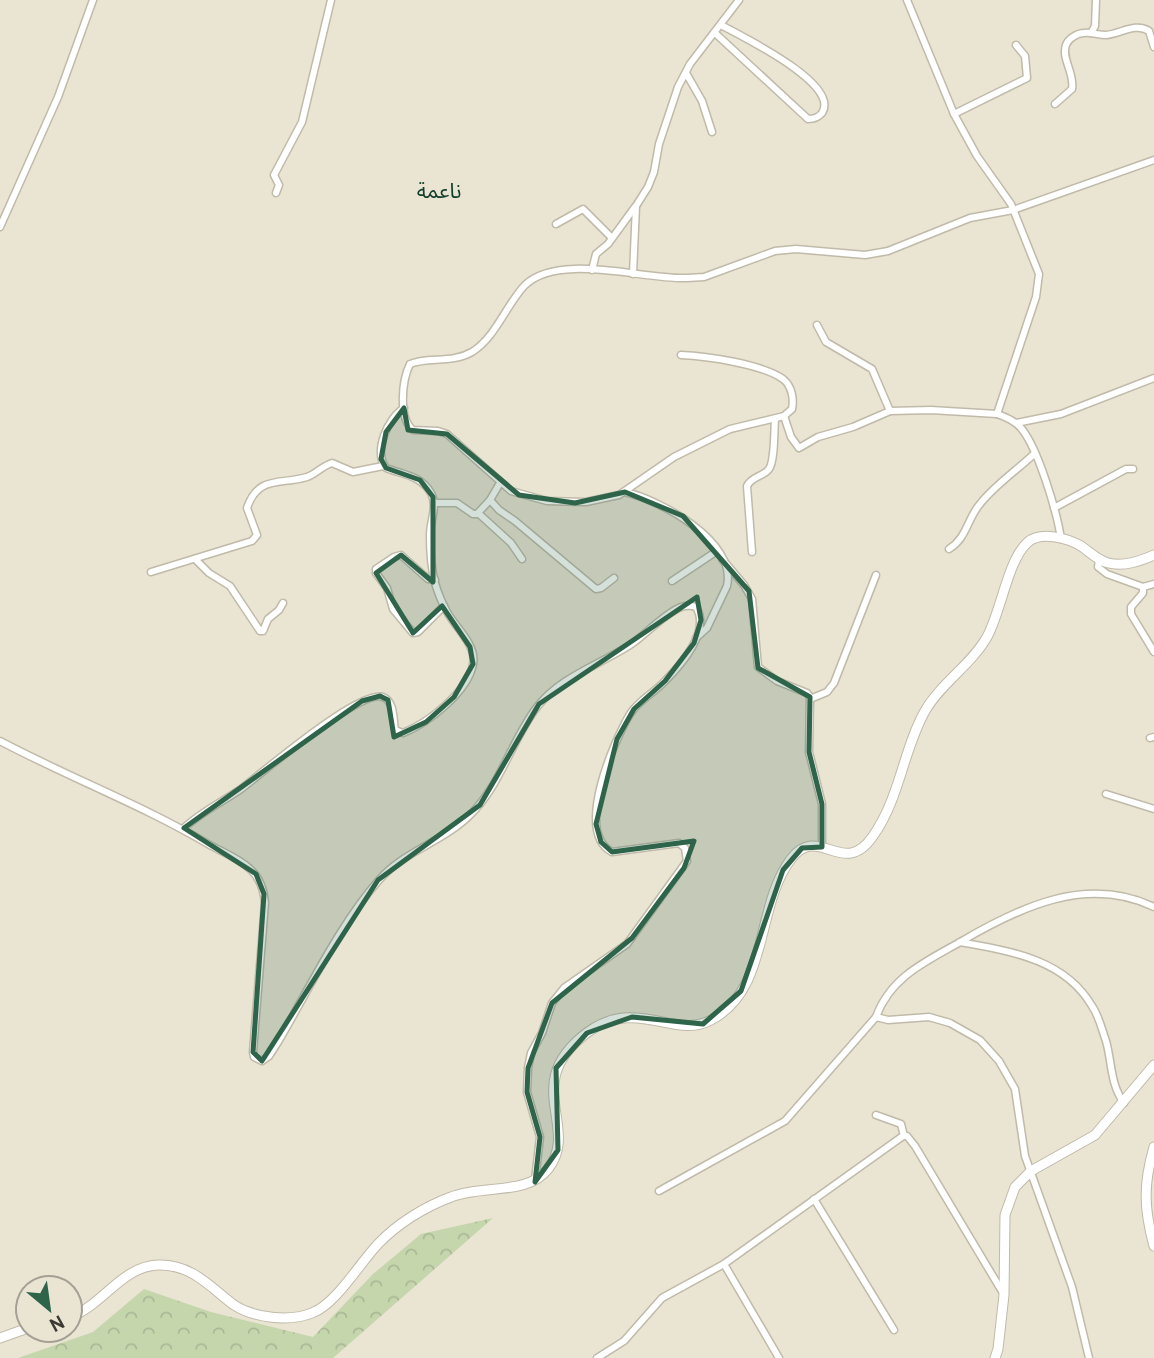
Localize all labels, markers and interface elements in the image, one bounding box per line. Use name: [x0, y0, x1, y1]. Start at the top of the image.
district label: ناعمة: [417, 179, 461, 206]
north arrow: [14, 1274, 84, 1344]
text: N: [44, 1308, 68, 1336]

